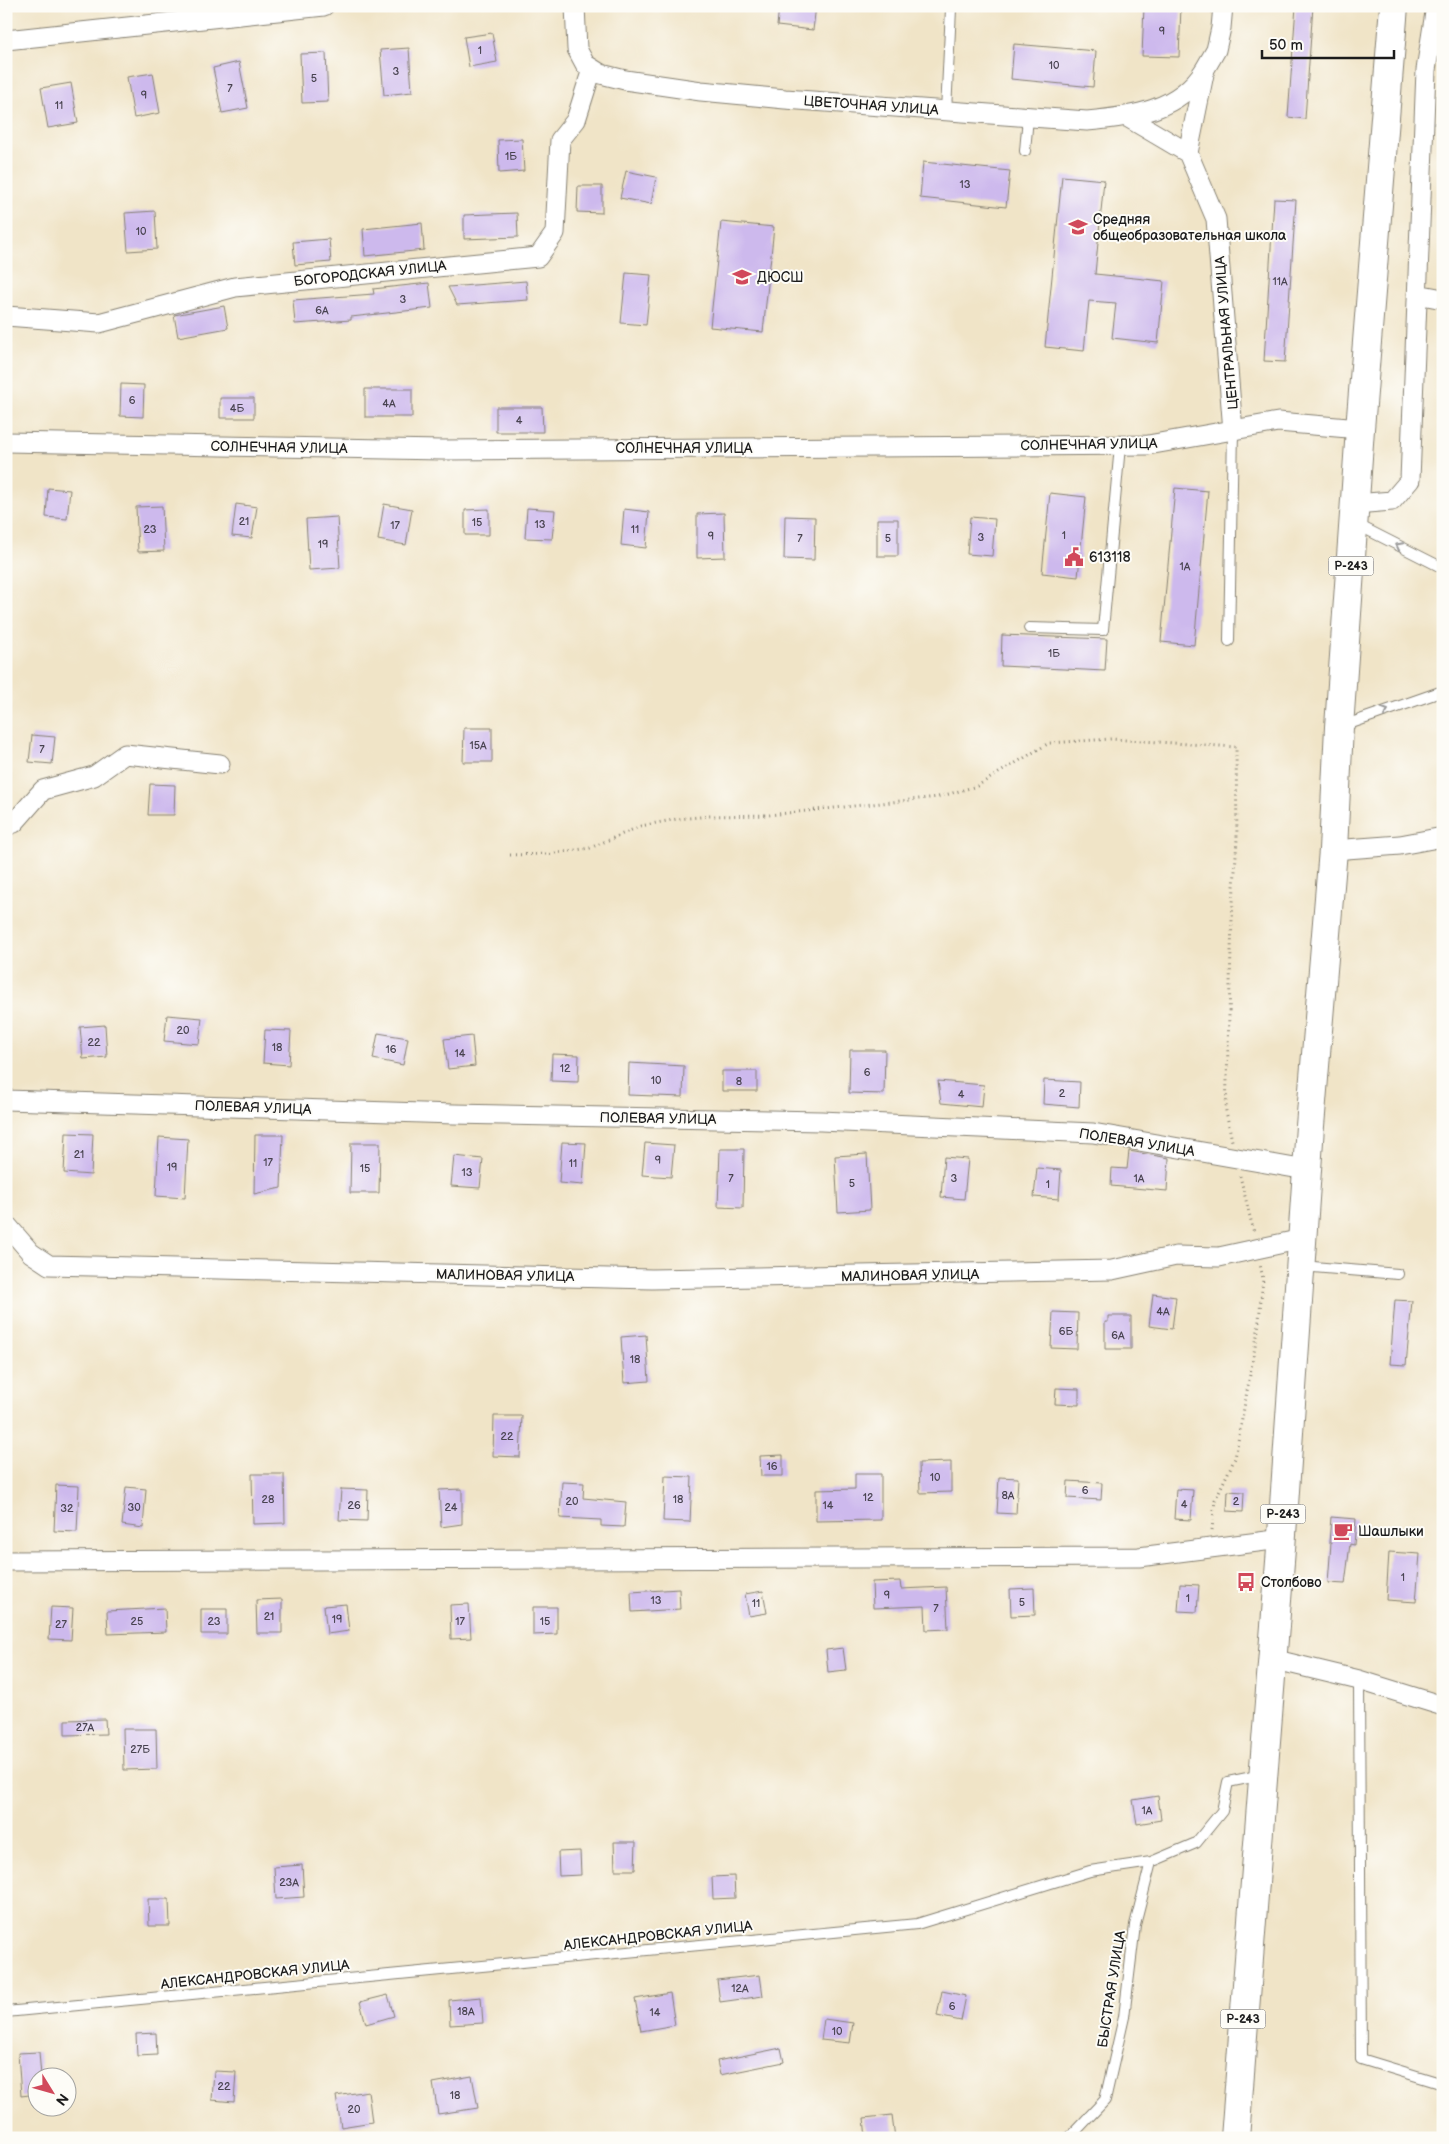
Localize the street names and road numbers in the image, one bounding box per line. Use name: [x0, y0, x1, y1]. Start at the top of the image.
street label: ЦВЕТОЧНАЯ УЛИЦА: [803, 92, 940, 119]
street label: ЦЕНТРАЛЬНАЯ УЛИЦА: [1211, 255, 1242, 410]
street label: БОГОРОДСКАЯ УЛИЦА: [293, 257, 448, 290]
street label: СОЛНЕЧНАЯ УЛИЦА: [1020, 435, 1158, 454]
street label: СОЛНЕЧНАЯ УЛИЦА: [210, 438, 348, 457]
street label: СОЛНЕЧНАЯ УЛИЦА: [615, 440, 753, 457]
road number: Р-243: [1328, 556, 1374, 576]
street label: ПОЛЕВАЯ УЛИЦА: [194, 1097, 312, 1118]
street label: ПОЛЕВАЯ УЛИЦА: [599, 1109, 717, 1128]
street label: ПОЛЕВАЯ УЛИЦА: [1078, 1125, 1196, 1160]
street label: МАЛИНОВАЯ УЛИЦА: [436, 1266, 575, 1285]
street label: МАЛИНОВАЯ УЛИЦА: [841, 1266, 980, 1285]
road number: Р-243: [1260, 1505, 1306, 1524]
street label: АЛЕКСАНДРОВСКАЯ УЛИЦА: [562, 1917, 754, 1954]
street label: БЫСТРАЯ УЛИЦА: [1094, 1929, 1129, 2049]
street label: АЛЕКСАНДРОВСКАЯ УЛИЦА: [159, 1956, 351, 1993]
road number: Р-243: [1220, 2010, 1266, 2028]

